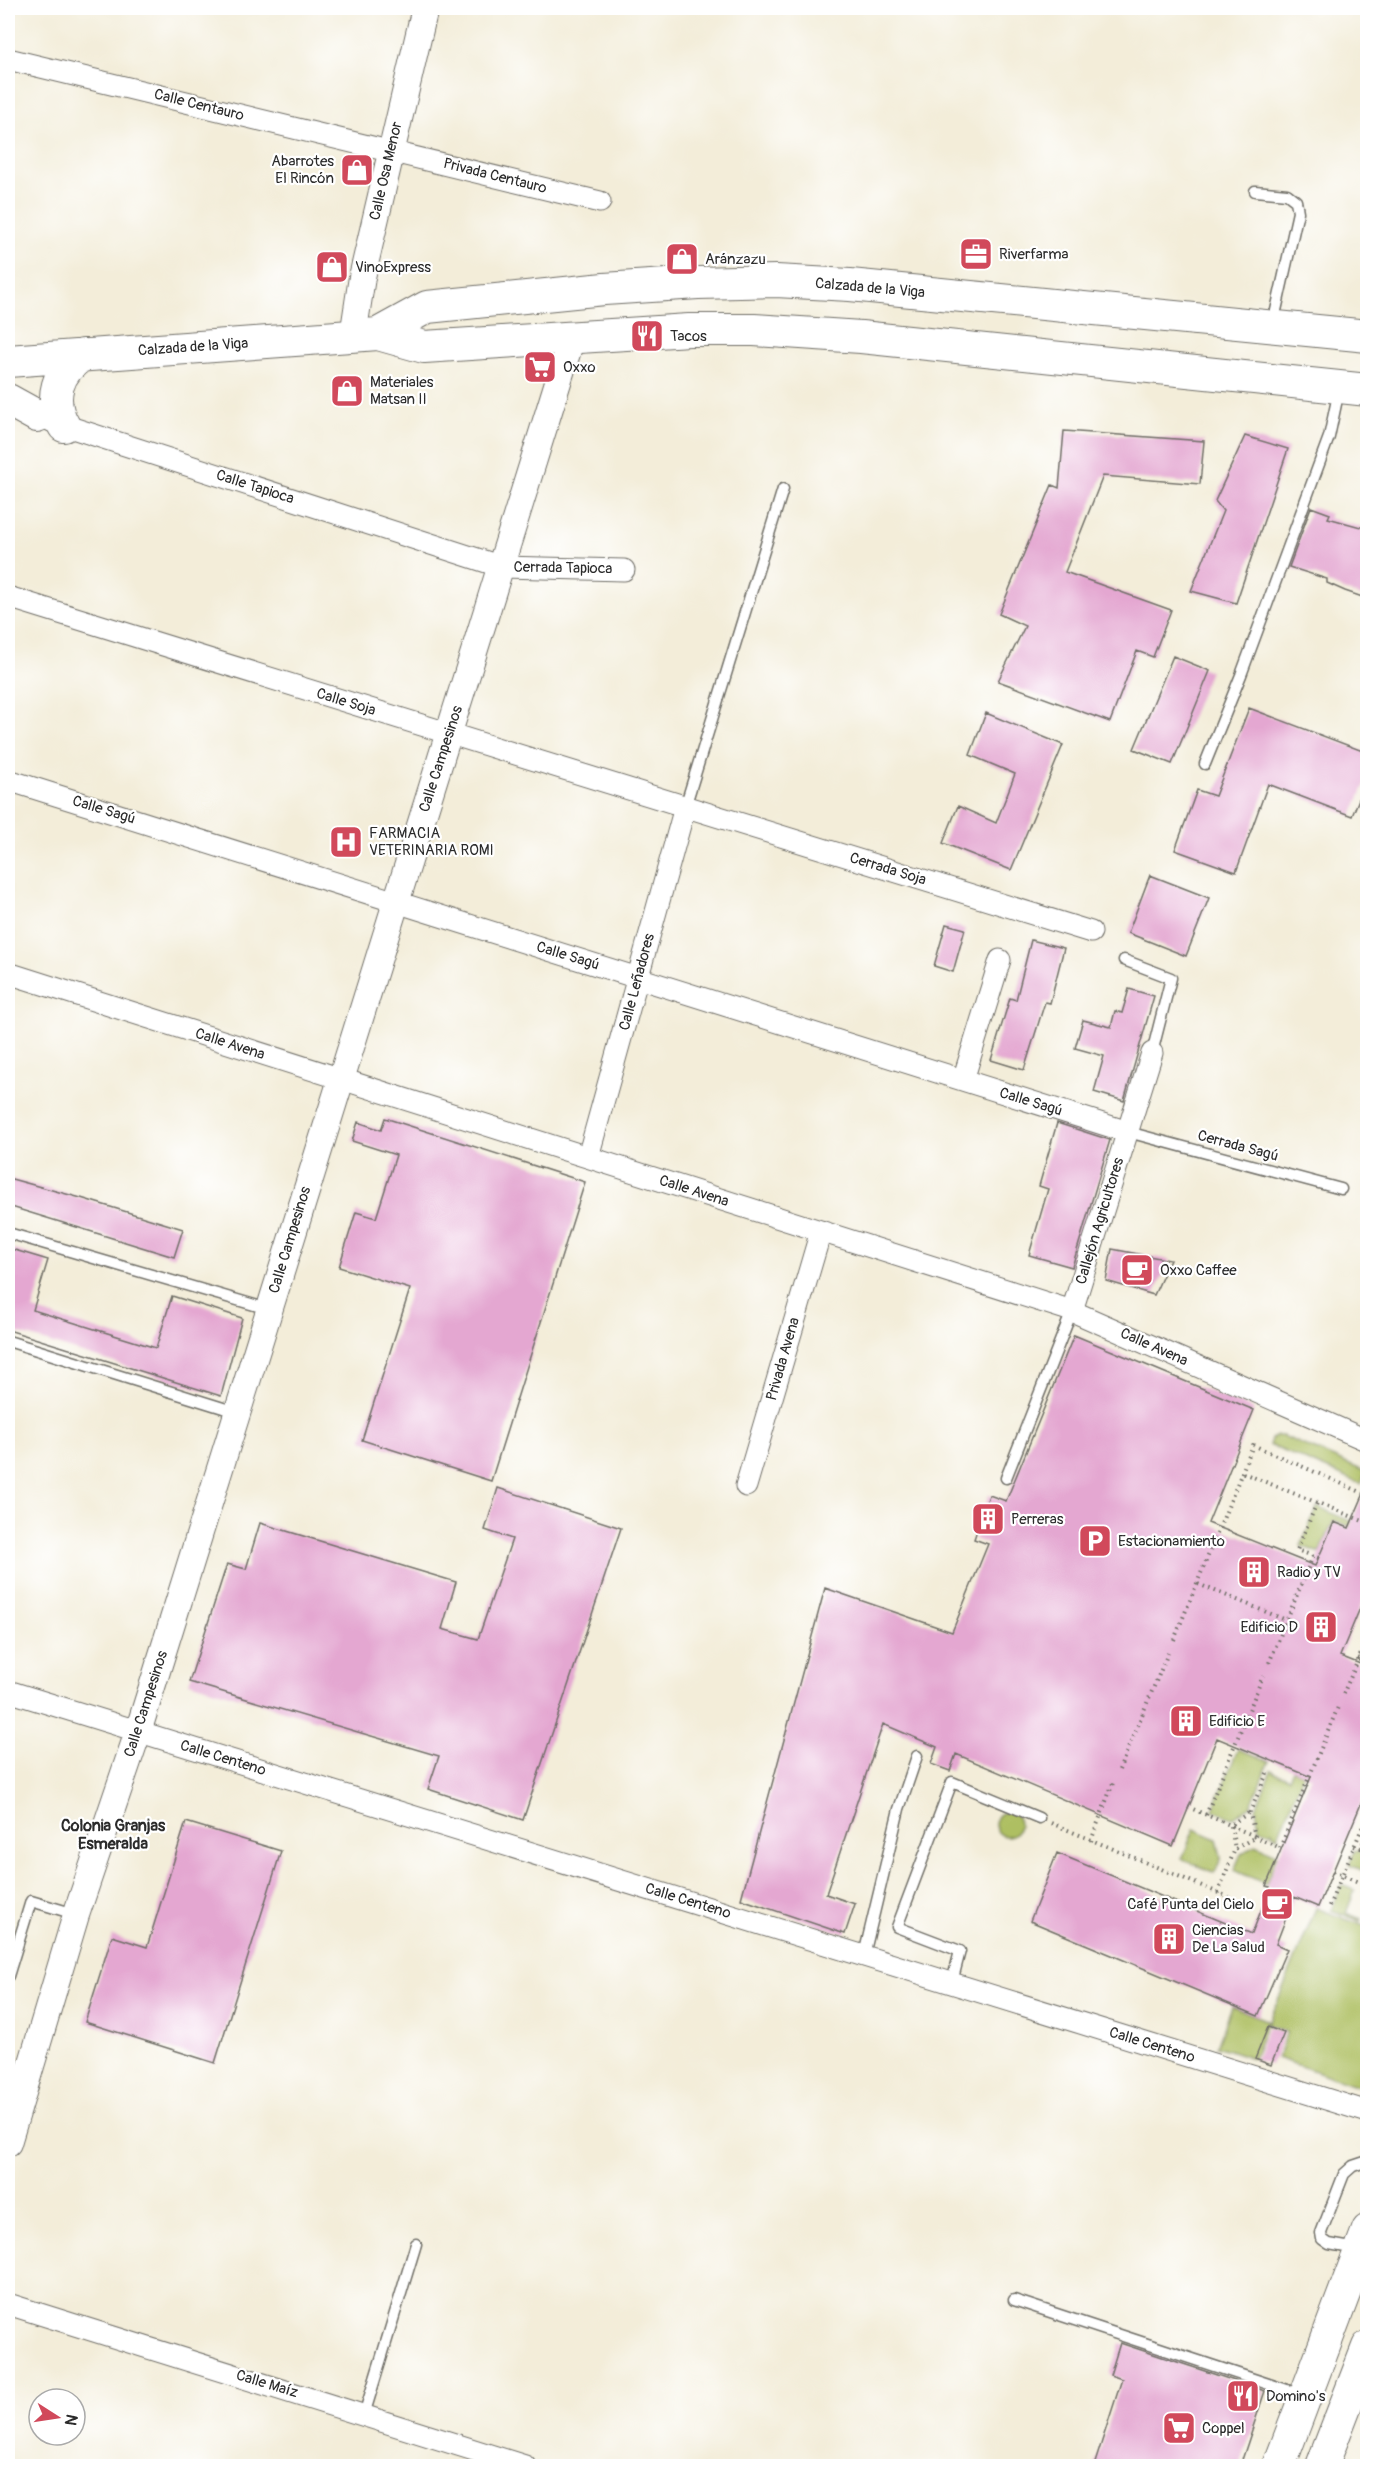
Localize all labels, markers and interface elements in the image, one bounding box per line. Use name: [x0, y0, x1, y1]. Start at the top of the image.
street label: Calle Centauro: [152, 85, 246, 125]
street label: Calle Osa Menor: [365, 119, 407, 222]
place label: Abarrotes El Rincón: [271, 152, 334, 188]
shop icon: Abarrotes El Rincón: [339, 152, 375, 188]
street label: Privada Centauro: [441, 154, 549, 198]
office icon: Riverfarma: [958, 236, 994, 272]
shop icon: Aránzazu: [664, 241, 700, 277]
place label: Riverfarma: [999, 245, 1068, 264]
shop icon: VinoExpress: [314, 249, 350, 285]
place label: Aránzazu: [705, 250, 766, 269]
place label: VinoExpress: [355, 258, 431, 277]
street label: Calzada de la Viga: [814, 274, 926, 302]
restaurant icon: Tacos: [629, 318, 665, 354]
place label: Tacos: [670, 327, 707, 346]
street label: Calzada de la Viga: [137, 334, 249, 360]
supermarket icon: Oxxo: [522, 349, 558, 385]
place label: Oxxo: [563, 358, 596, 377]
shop icon: Materiales Matsan II: [329, 373, 365, 409]
place label: Materiales Matsan II: [370, 373, 434, 409]
street label: Calle Tapioca: [214, 465, 296, 509]
street label: Cerrada Tapioca: [513, 558, 613, 578]
street label: Calle Soja: [314, 684, 378, 720]
street label: Calle Campesinos: [415, 703, 467, 815]
street label: Calle Sagú: [70, 791, 138, 829]
hospital icon: FARMACIA VETERINARIA ROMI: [328, 824, 364, 860]
place label: FARMACIA VETERINARIA ROMI: [369, 824, 494, 860]
street label: Cerrada Soja: [847, 848, 929, 890]
street label: Calle Leñadores: [615, 931, 659, 1033]
street label: Calle Sagú: [534, 937, 602, 975]
street label: Calle Avena: [193, 1024, 267, 1064]
street label: Calle Sagú: [997, 1083, 1065, 1121]
street label: Cerrada Sagú: [1195, 1126, 1281, 1166]
street label: Callejón Agricultores: [1072, 1155, 1128, 1287]
street label: Calle Avena: [657, 1171, 731, 1211]
street label: Calle Campesinos: [265, 1184, 315, 1296]
cafe icon: Oxxo Caffee: [1119, 1252, 1155, 1288]
place label: Oxxo Caffee: [1160, 1261, 1237, 1280]
street label: Privada Avena: [762, 1315, 804, 1403]
street label: Calle Avena: [1117, 1324, 1191, 1370]
building icon: Perreras: [970, 1501, 1006, 1537]
place label: Perreras: [1011, 1510, 1064, 1529]
parking icon: Estacionamiento: [1077, 1523, 1113, 1559]
place label: Estacionamiento: [1118, 1532, 1225, 1551]
building icon: Radio y TV: [1236, 1554, 1272, 1590]
place label: Radio y TV: [1277, 1563, 1341, 1582]
building icon: Edificio D: [1303, 1609, 1339, 1645]
place label: Edificio D: [1240, 1618, 1298, 1637]
street label: Calle Campesinos: [120, 1648, 172, 1760]
building icon: Edificio E: [1168, 1703, 1204, 1739]
place label: Edificio E: [1209, 1712, 1265, 1731]
street label: Calle Centeno: [178, 1736, 268, 1780]
district label: Colonia Granjas Esmeralda: [61, 1816, 166, 1854]
street label: Calle Centeno: [643, 1879, 733, 1923]
cafe icon: Café Punta del Cielo: [1259, 1886, 1295, 1922]
place label: Café Punta del Cielo: [1127, 1895, 1254, 1914]
building icon: Ciencias De La Salud: [1151, 1921, 1187, 1957]
place label: Ciencias De La Salud: [1192, 1921, 1265, 1957]
street label: Calle Centeno: [1107, 2023, 1197, 2067]
street label: Calle Maíz: [234, 2366, 300, 2402]
restaurant icon: Domino's: [1225, 2378, 1261, 2414]
north arrow: [27, 2387, 87, 2447]
place label: Domino's: [1266, 2387, 1326, 2406]
supermarket icon: Coppel: [1161, 2410, 1197, 2446]
text: N: [60, 2413, 82, 2427]
place label: Coppel: [1202, 2419, 1245, 2438]

